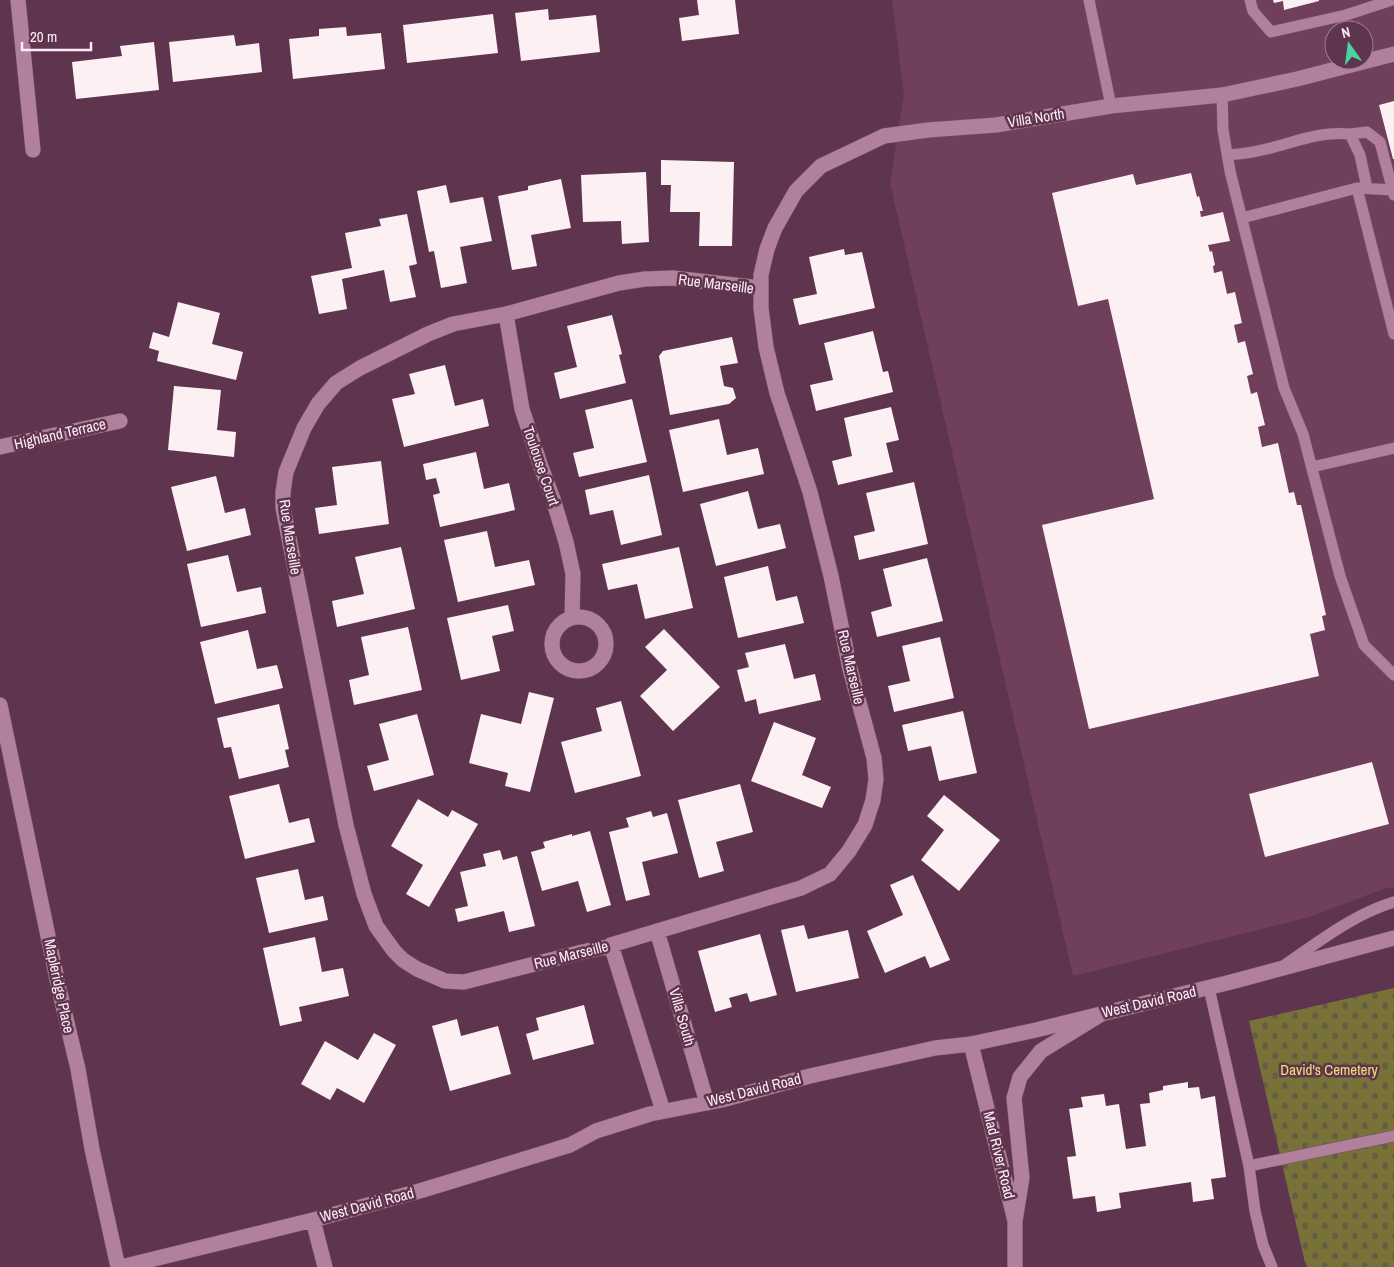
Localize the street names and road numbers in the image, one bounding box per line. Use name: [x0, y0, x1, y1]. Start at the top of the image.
street label: Villa North: [1006, 103, 1066, 132]
street label: Rue Marseille: [677, 268, 755, 299]
street label: Highland Terrace: [12, 413, 108, 454]
street label: Toulouse Court: [518, 423, 565, 509]
street label: Rue Marseille: [274, 498, 307, 576]
street label: Rue Marseille: [833, 628, 870, 706]
street label: Rue Marseille: [532, 935, 610, 974]
street label: Mapleridge Place: [39, 937, 80, 1035]
street label: West David Road: [1100, 980, 1198, 1023]
street label: Villa South: [664, 985, 701, 1048]
street label: West David Road: [705, 1068, 803, 1111]
street label: Mad River Road: [978, 1109, 1021, 1201]
street label: West David Road: [318, 1182, 416, 1227]

